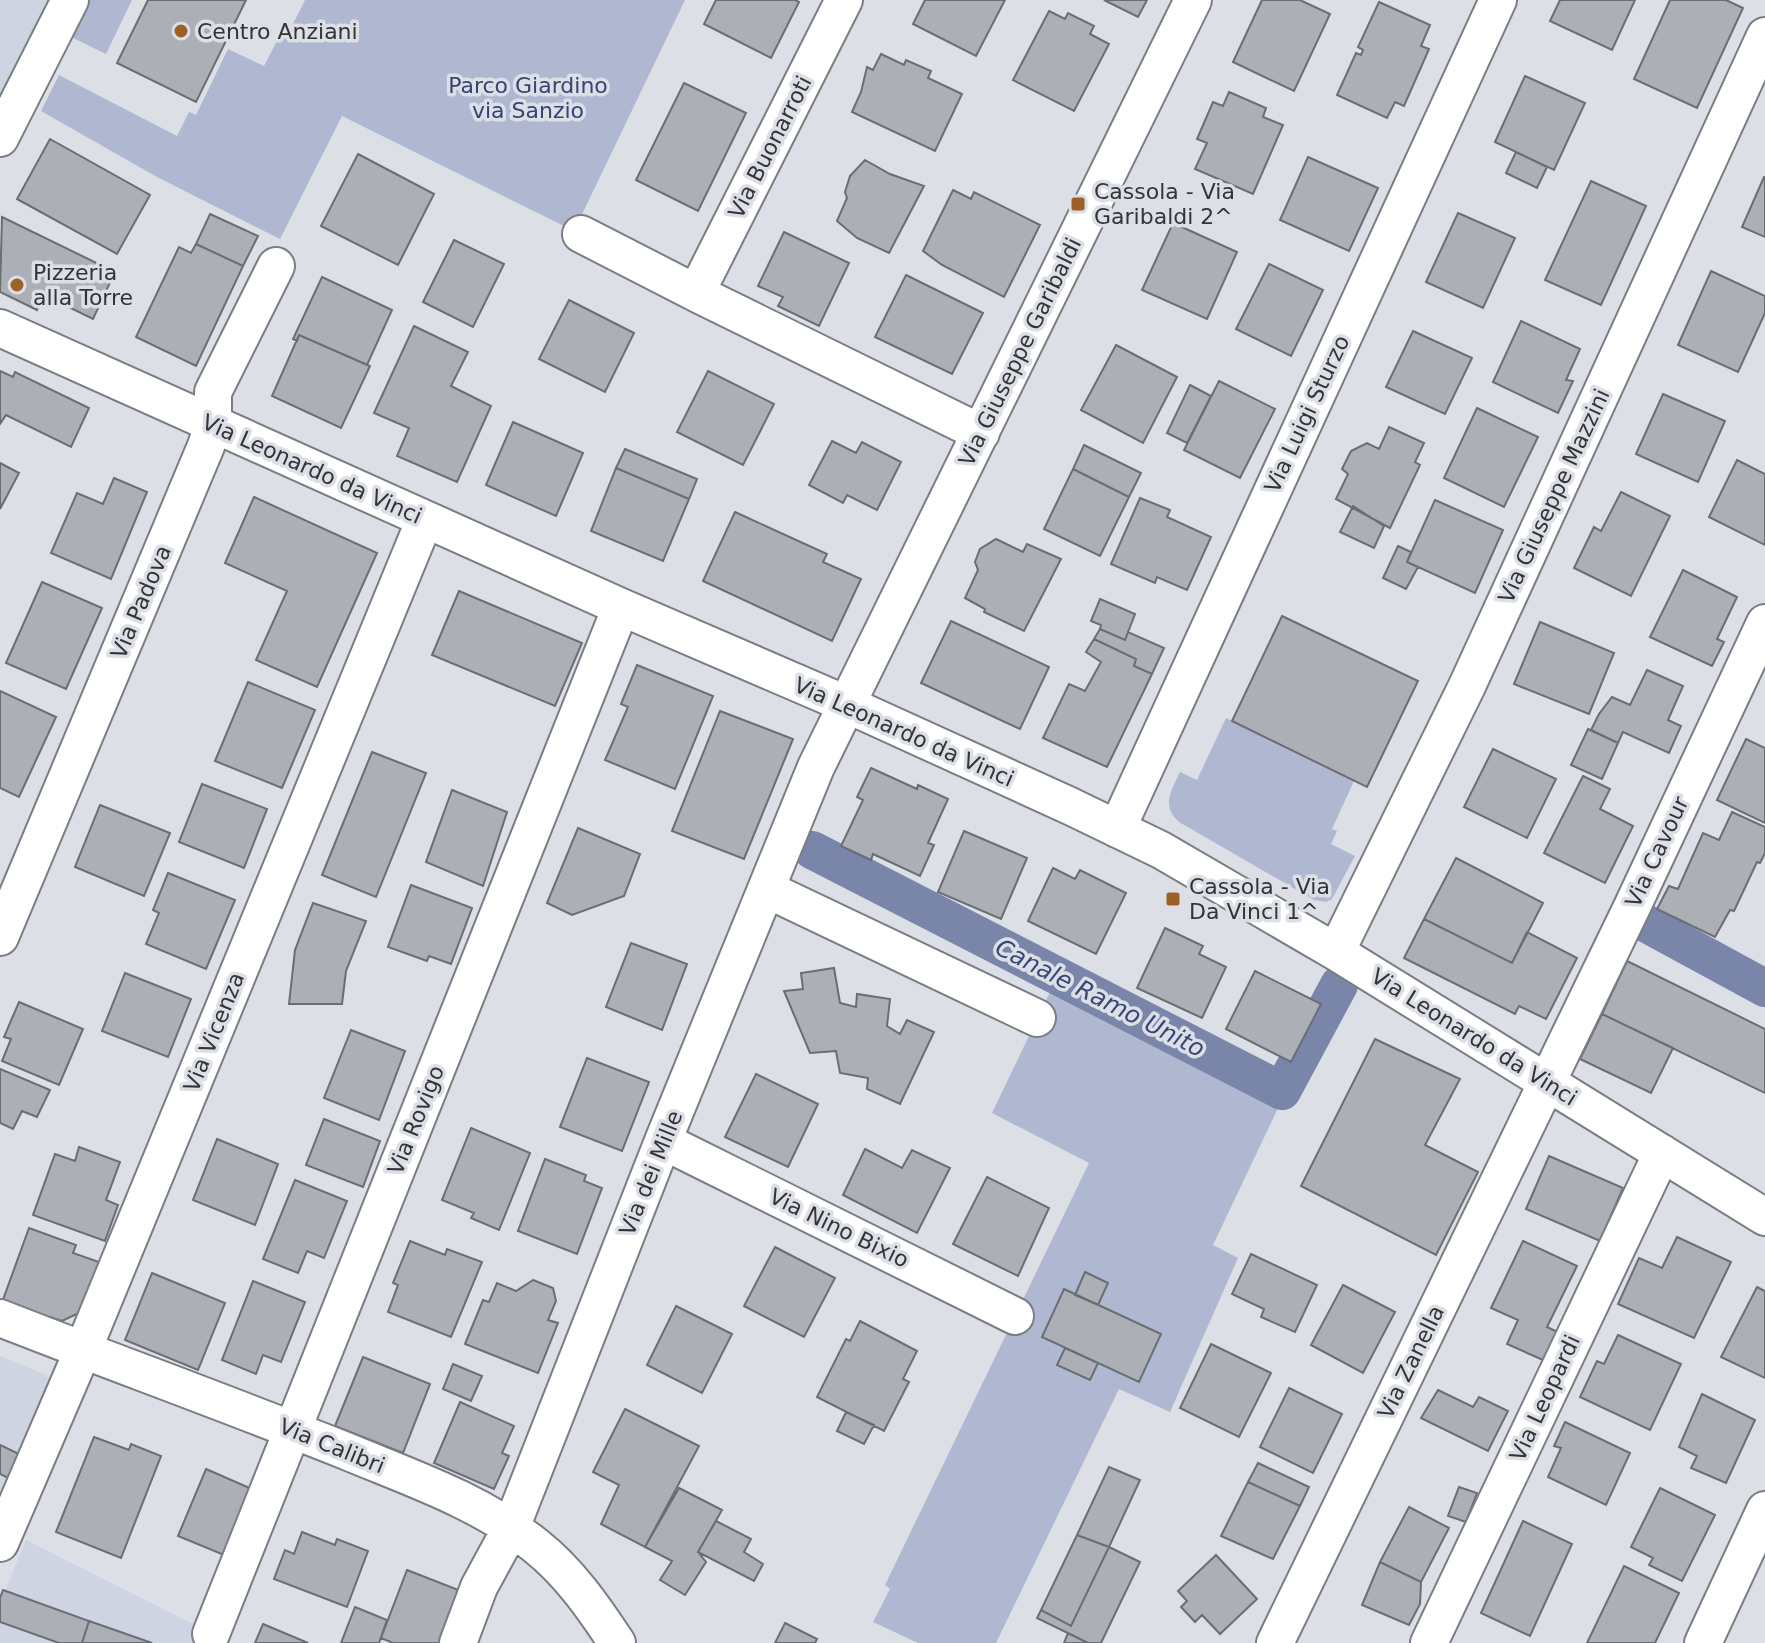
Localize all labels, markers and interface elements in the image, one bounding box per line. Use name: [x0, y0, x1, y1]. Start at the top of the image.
place label: Centro Anziani: [197, 19, 358, 44]
marker: Centro Anziani: [172, 22, 190, 40]
street label: Via Buonarroti: [723, 72, 817, 222]
park label: Parco Giardino via Sanzio: [448, 73, 608, 123]
place label: Cassola - Via Garibaldi 2^: [1094, 179, 1235, 229]
marker: Cassola - Via Garibaldi 2^: [1069, 195, 1087, 213]
street label: Via Giuseppe Garibaldi: [954, 234, 1086, 470]
place label: Pizzeria alla Torre: [33, 260, 133, 310]
marker: Pizzeria alla Torre: [8, 276, 26, 294]
street label: Via Luigi Sturzo: [1260, 331, 1354, 497]
street label: Via Giuseppe Mazzini: [1493, 385, 1615, 607]
street label: Via Leonardo da Vinci: [198, 409, 426, 529]
street label: Via Padova: [106, 541, 176, 663]
street label: Via Leonardo da Vinci: [790, 672, 1018, 792]
street label: Via Cavour: [1620, 792, 1694, 911]
place label: Cassola - Via Da Vinci 1^: [1189, 874, 1330, 924]
marker: Cassola - Via Da Vinci 1^: [1164, 890, 1182, 908]
water label: Canale Ramo Unito: [991, 933, 1209, 1063]
street label: Via Leonardo da Vinci: [1367, 963, 1581, 1111]
street label: Via Vicenza: [179, 969, 249, 1095]
street label: Via Rovigo: [383, 1062, 449, 1178]
street label: Via dei Mille: [615, 1107, 687, 1239]
street label: Via Nino Bixio: [765, 1183, 913, 1273]
street label: Via Zanella: [1373, 1301, 1449, 1423]
street label: Via Leopardi: [1505, 1331, 1585, 1465]
street label: Via Calibri: [276, 1414, 388, 1478]

